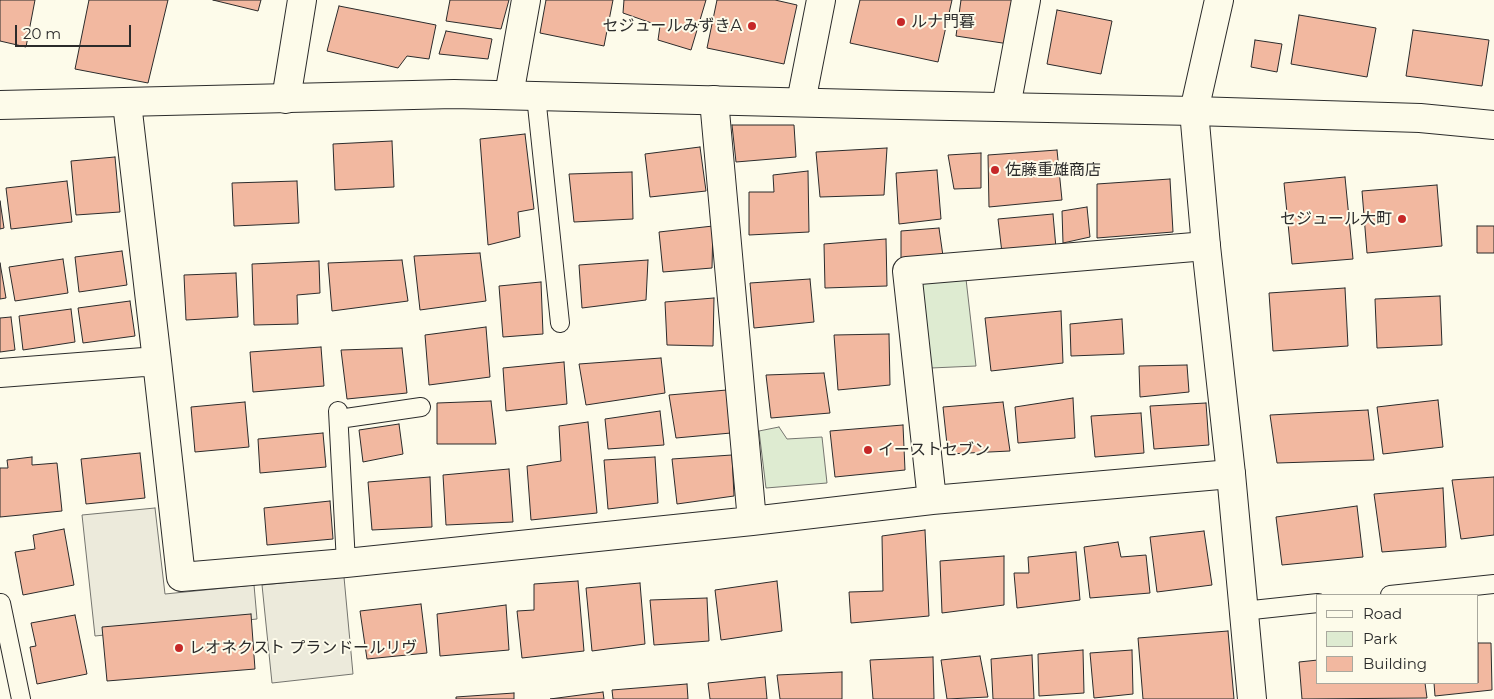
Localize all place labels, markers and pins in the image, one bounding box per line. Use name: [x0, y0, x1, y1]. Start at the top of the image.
place label: ルナ門暮: [911, 12, 975, 32]
place label: セジュールみずきA: [603, 16, 742, 36]
marker: ルナ門暮: [895, 16, 907, 28]
marker: セジュールみずきA: [746, 20, 758, 32]
place label: 佐藤重雄商店: [1005, 160, 1101, 180]
marker: 佐藤重雄商店: [989, 164, 1001, 176]
place label: セジュール大町: [1280, 209, 1392, 229]
marker: セジュール大町: [1396, 213, 1408, 225]
place label: イーストセブン: [878, 440, 990, 460]
marker: イーストセブン: [862, 444, 874, 456]
place label: レオネクスト プランドールリヴ: [189, 638, 417, 658]
marker: レオネクスト プランドールリヴ: [173, 642, 185, 654]

